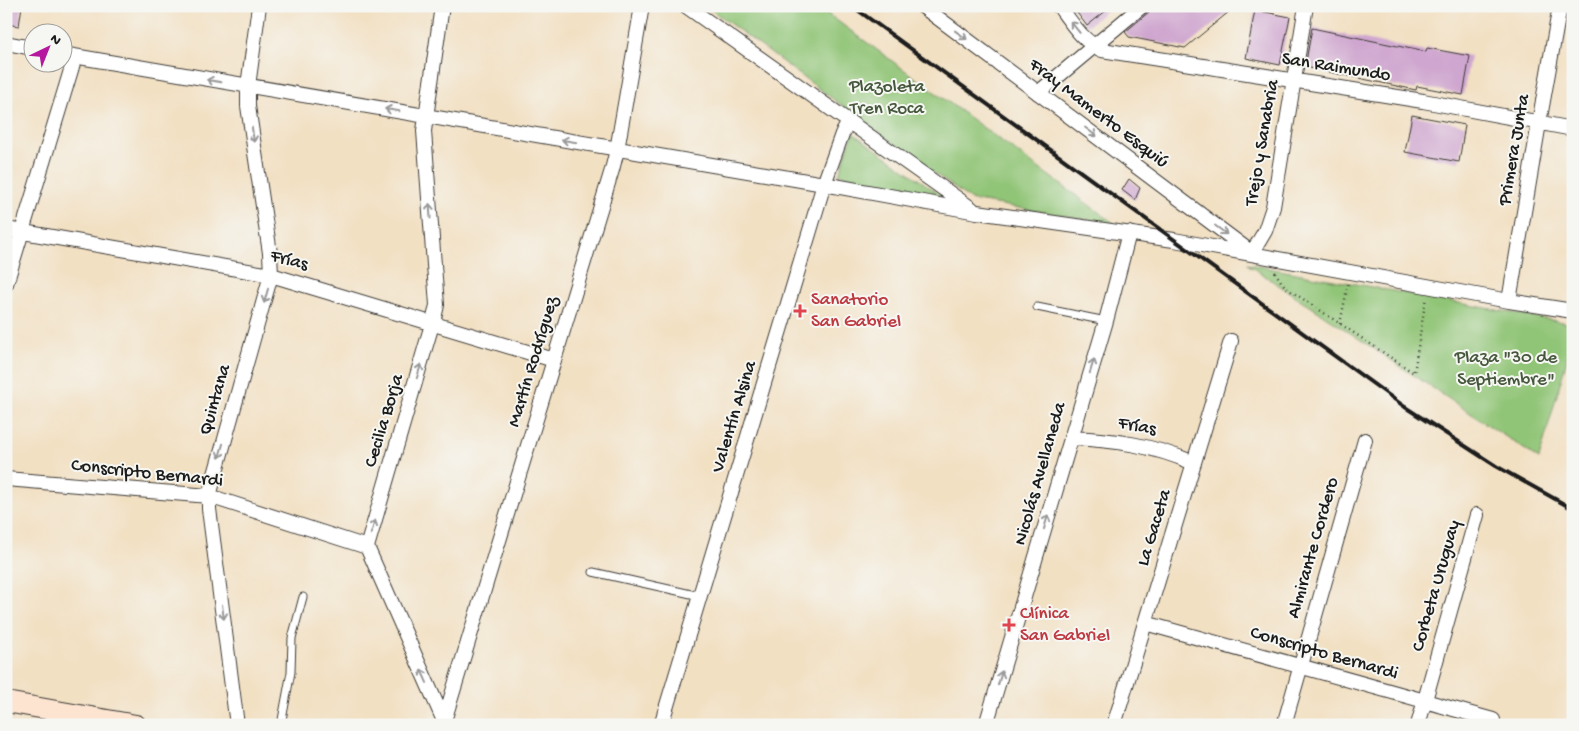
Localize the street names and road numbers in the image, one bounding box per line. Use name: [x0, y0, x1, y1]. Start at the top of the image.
street label: San Raimundo: [1280, 48, 1392, 88]
street label: Fray Mamerto Esquiú: [1023, 53, 1172, 174]
street label: Trejo y Sanabria: [1240, 77, 1286, 209]
street label: Primera Junta: [1494, 91, 1536, 208]
street label: Frías: [267, 245, 311, 277]
street label: Martín Rodríguez: [503, 293, 565, 430]
street label: Valentín Alsina: [707, 357, 763, 477]
street label: Quintana: [195, 360, 237, 438]
street label: Cecilia Borja: [360, 370, 411, 470]
street label: Nicolás Avellaneda: [1010, 398, 1073, 548]
street label: Frías: [1115, 412, 1159, 442]
street label: Conscripto Bernardi: [70, 455, 224, 493]
street label: Almirante Cordero: [1283, 475, 1345, 621]
street label: La Gaceta: [1132, 485, 1178, 569]
street label: Corbeta Uruguay: [1407, 517, 1467, 654]
street label: Conscripto Bernardi: [1247, 622, 1401, 686]

